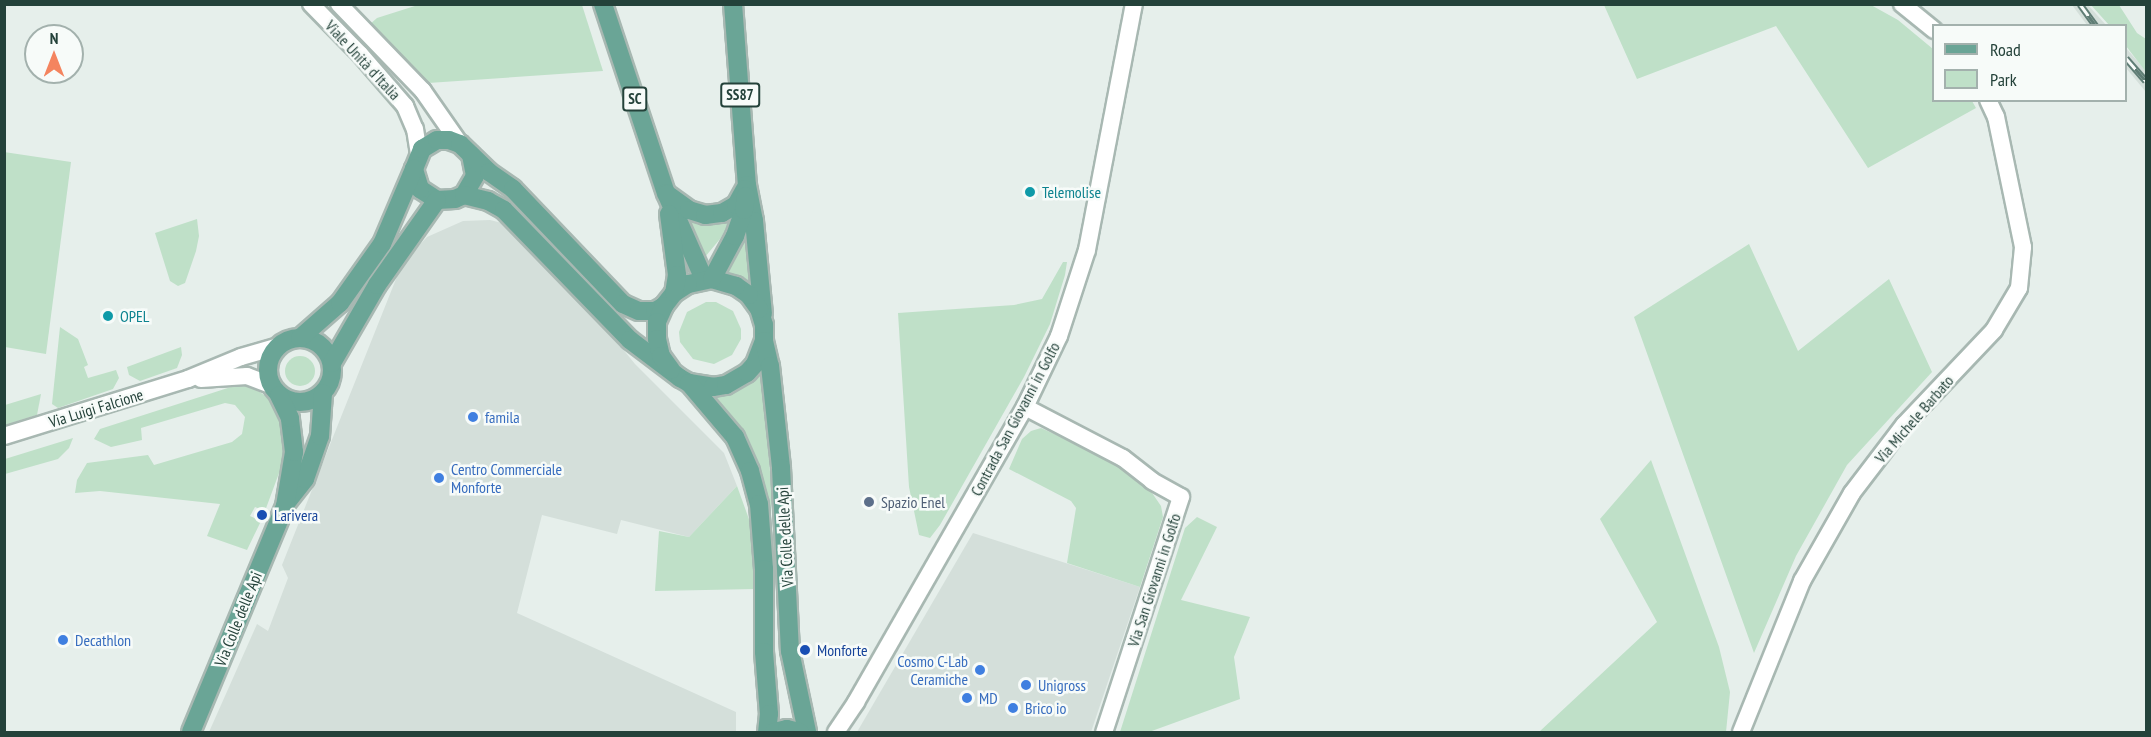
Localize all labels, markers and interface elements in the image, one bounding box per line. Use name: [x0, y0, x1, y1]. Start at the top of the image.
street label: Viale Unità d'Italia: [321, 16, 405, 104]
north arrow: [24, 24, 84, 84]
legend: [1932, 24, 2127, 102]
text: N: [50, 28, 58, 48]
text: Road: [1990, 38, 2021, 61]
text: Park: [1990, 68, 2017, 91]
road number: SS87: [719, 83, 761, 107]
road number: SC: [622, 87, 648, 111]
place label: Telemolise: [1042, 182, 1101, 202]
marker: Telemolise: [1023, 185, 1037, 199]
place label: OPEL: [120, 306, 150, 326]
marker: OPEL: [101, 309, 115, 323]
street label: Contrada San Giovanni in Golfo: [966, 339, 1064, 499]
street label: Via Michele Barbato: [1871, 371, 1957, 467]
street label: Via Luigi Falcione: [46, 385, 146, 431]
place label: famila: [485, 407, 520, 427]
marker: famila: [466, 410, 480, 424]
place label: Centro Commerciale Monforte: [451, 459, 562, 497]
marker: Centro Commerciale Monforte: [432, 471, 446, 485]
street label: Via Colle delle Api: [773, 486, 797, 588]
place label: Spazio Enel: [881, 492, 945, 512]
marker: Spazio Enel: [862, 495, 876, 509]
place label: Larivera: [274, 505, 318, 525]
marker: Larivera: [255, 508, 269, 522]
street label: Via San Giovanni in Golfo: [1123, 511, 1185, 649]
street label: Via Colle delle Api: [210, 569, 266, 669]
place label: Decathlon: [75, 630, 131, 650]
marker: Decathlon: [56, 633, 70, 647]
place label: Monforte: [817, 640, 868, 660]
marker: Monforte: [798, 643, 812, 657]
place label: Cosmo C-Lab Ceramiche: [897, 651, 968, 689]
marker: Cosmo C-Lab Ceramiche: [973, 663, 987, 677]
place label: Unigross: [1038, 675, 1086, 695]
marker: Unigross: [1019, 678, 1033, 692]
place label: MD: [979, 688, 998, 708]
marker: MD: [960, 691, 974, 705]
place label: Brico io: [1025, 698, 1067, 718]
marker: Brico io: [1006, 701, 1020, 715]

